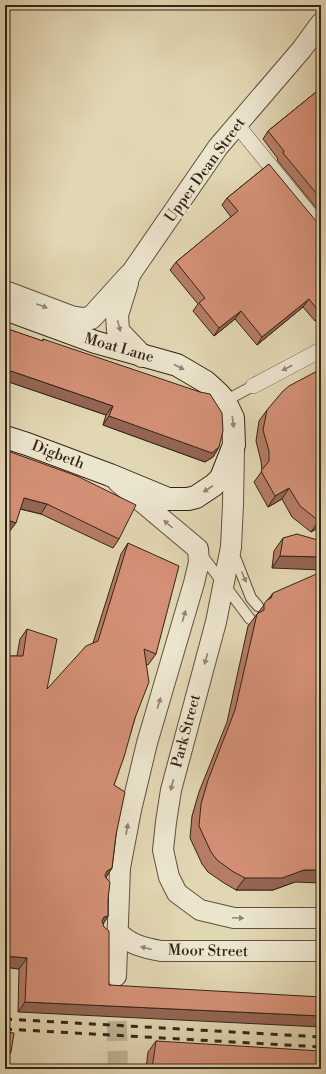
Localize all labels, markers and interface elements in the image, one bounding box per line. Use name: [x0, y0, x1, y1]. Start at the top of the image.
street label: Upper Dean Street: [161, 113, 250, 226]
one-way arrow: [36, 303, 48, 309]
one-way arrow: [116, 320, 122, 333]
street label: Moat Lane: [82, 329, 156, 367]
one-way arrow: [174, 364, 185, 370]
one-way arrow: [281, 365, 293, 371]
one-way arrow: [229, 416, 236, 428]
street label: Digbeth: [29, 436, 87, 474]
one-way arrow: [203, 485, 213, 493]
one-way arrow: [163, 519, 174, 528]
one-way arrow: [241, 571, 247, 583]
one-way arrow: [181, 610, 187, 622]
one-way arrow: [203, 654, 209, 666]
street label: Park Street: [167, 692, 205, 770]
one-way arrow: [156, 697, 162, 709]
one-way arrow: [169, 779, 175, 791]
one-way arrow: [125, 823, 131, 836]
one-way arrow: [232, 914, 244, 921]
street label: Moor Street: [168, 941, 249, 961]
one-way arrow: [140, 944, 152, 950]

